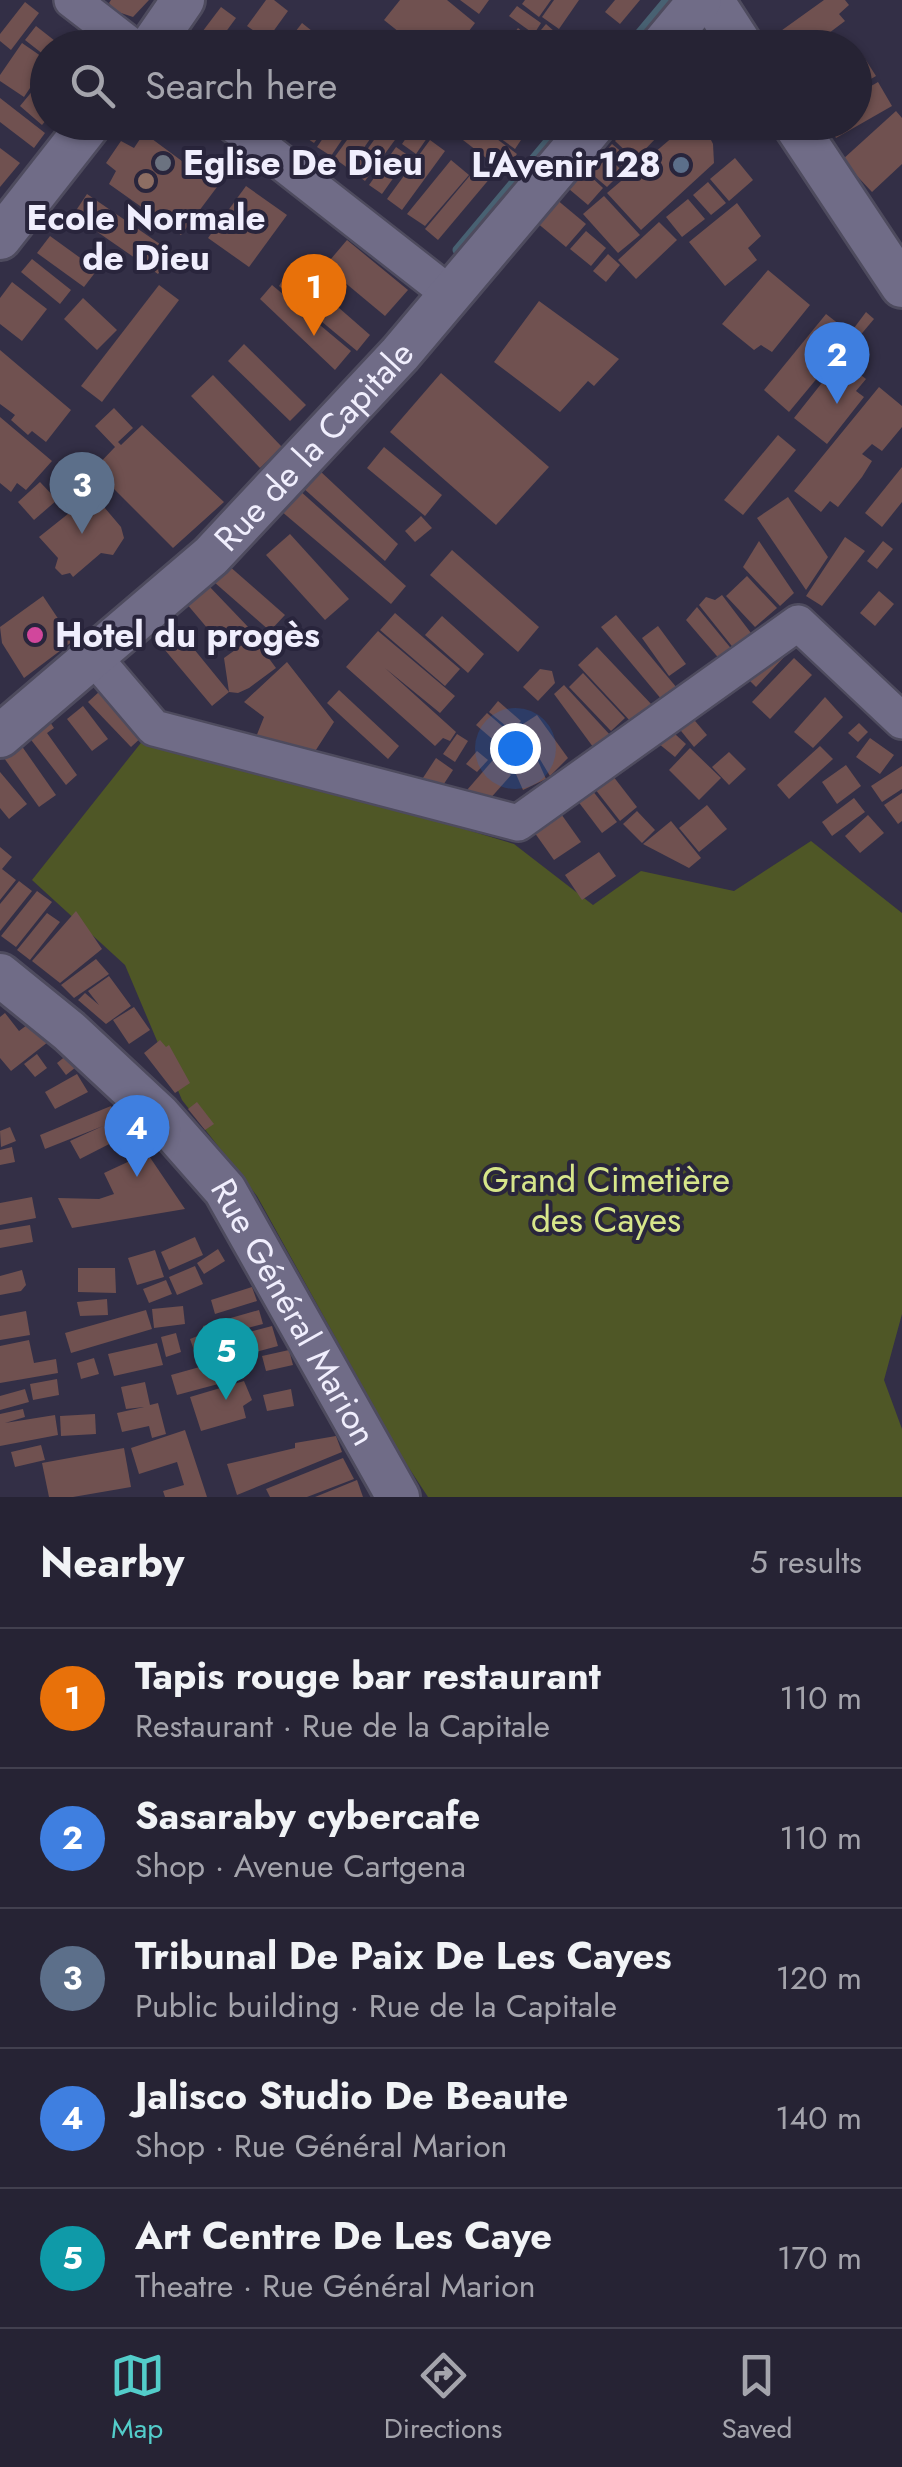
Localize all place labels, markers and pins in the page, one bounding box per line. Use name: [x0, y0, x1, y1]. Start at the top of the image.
place label: Eglise De Dieu: [183, 138, 423, 188]
place label: L'Avenir128: [471, 140, 661, 190]
marker: Eglise De Dieu: [152, 152, 174, 174]
marker: L'Avenir128: [670, 154, 692, 176]
marker: Ecole Normale de Dieu: [135, 170, 157, 192]
place label: Ecole Normale de Dieu: [27, 193, 265, 283]
pin: 1: [282, 254, 346, 336]
pin: 2: [804, 322, 870, 404]
pin: 3: [49, 452, 114, 534]
place label: Hotel du progès: [55, 610, 320, 660]
marker: Hotel du progès: [24, 624, 46, 646]
pin: 4: [104, 1094, 170, 1177]
pin: 5: [194, 1318, 258, 1400]

